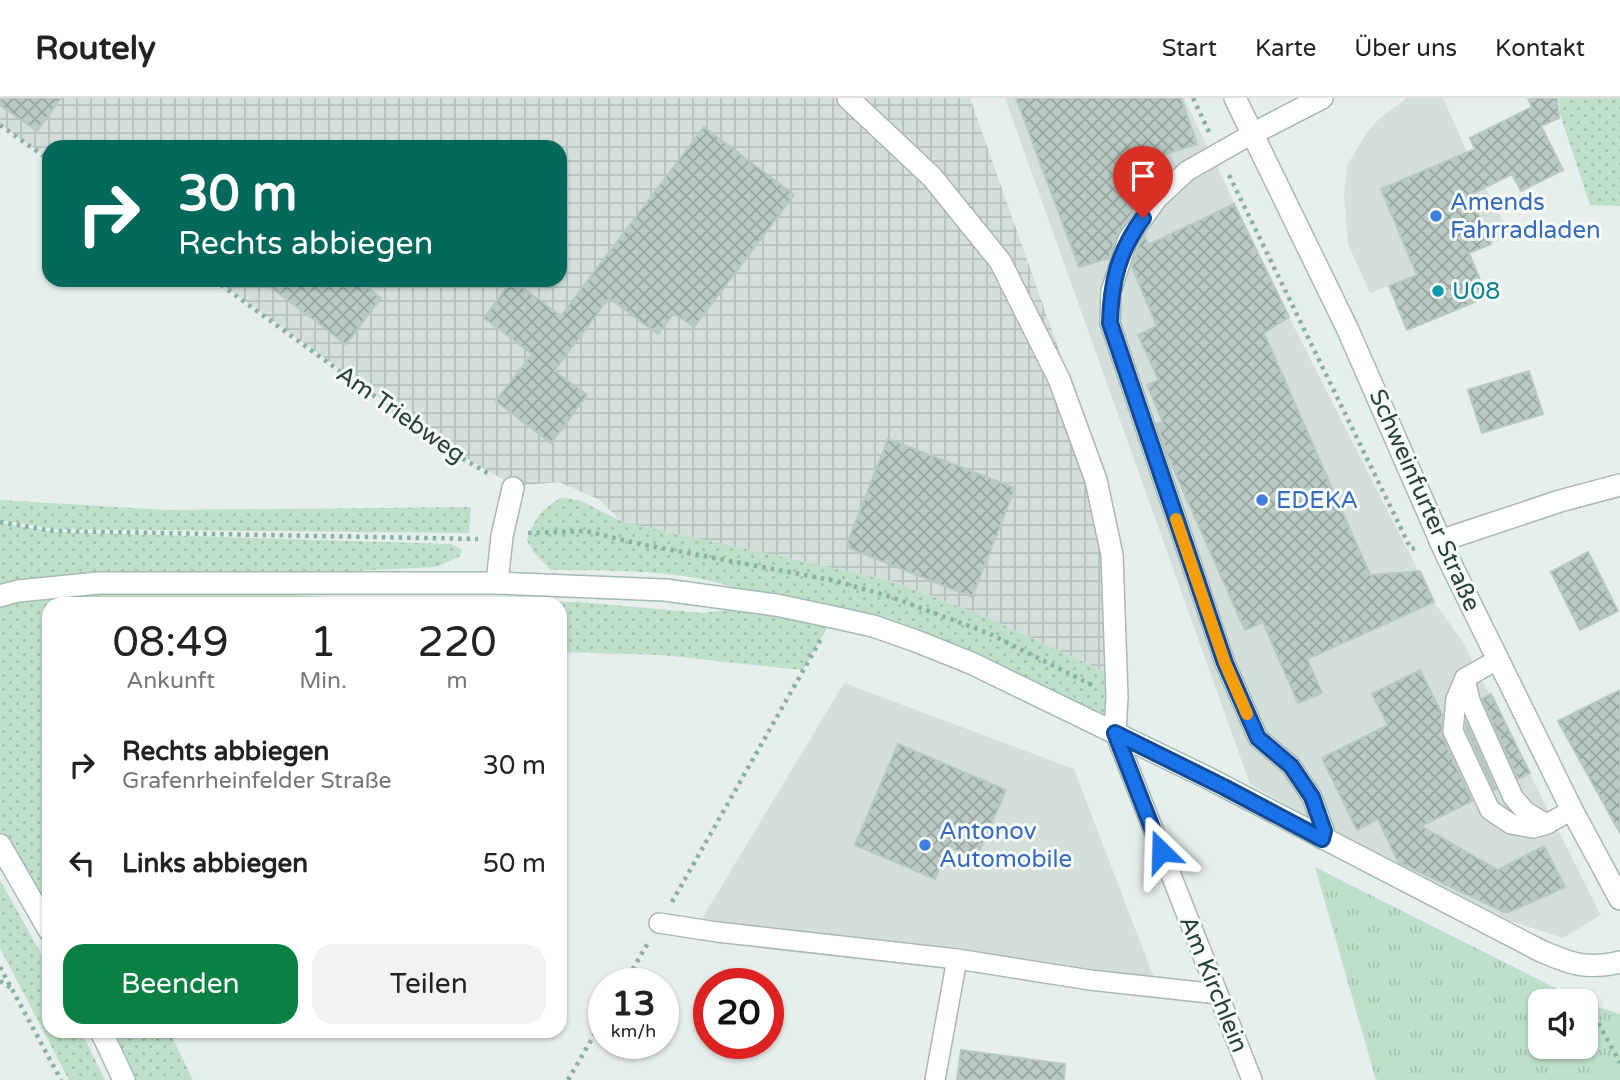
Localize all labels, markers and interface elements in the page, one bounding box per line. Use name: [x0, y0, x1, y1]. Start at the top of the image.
text: Routely: [35, 29, 156, 68]
text: Start: [1162, 34, 1217, 63]
text: Karte: [1255, 34, 1316, 63]
text: Über uns: [1354, 34, 1457, 63]
text: Kontakt: [1495, 34, 1585, 63]
pin: [1113, 146, 1173, 218]
icon: arrive: [1124, 157, 1162, 195]
text: 30 m: [178, 165, 297, 224]
icon: right: [63, 168, 154, 259]
place label: Amends Fahrradladen: [1450, 188, 1601, 245]
marker: Amends Fahrradladen: [1428, 208, 1444, 224]
text: Rechts abbiegen: [178, 225, 433, 263]
place label: U08: [1452, 277, 1500, 306]
marker: U08: [1430, 283, 1446, 299]
street label: Am Triebweg: [331, 359, 471, 469]
street label: Schweinfurter Straße: [1362, 385, 1487, 616]
place label: EDEKA: [1276, 486, 1358, 515]
marker: EDEKA: [1254, 492, 1270, 508]
text: 08:49: [112, 617, 229, 668]
text: 1: [310, 617, 336, 668]
text: 220: [417, 617, 497, 668]
text: Ankunft: [126, 667, 215, 695]
text: Min.: [299, 667, 347, 695]
text: m: [446, 667, 468, 695]
text: Rechts abbiegen: [122, 736, 329, 767]
icon: right: [63, 746, 101, 784]
text: 30 m: [483, 750, 546, 781]
text: Grafenrheinfelder Straße: [122, 767, 392, 795]
position arrow: [1124, 814, 1198, 888]
place label: Antonov Automobile: [939, 817, 1072, 874]
marker: Antonov Automobile: [917, 837, 933, 853]
icon: left: [63, 844, 101, 882]
text: Links abbiegen: [122, 848, 308, 879]
text: 50 m: [483, 848, 546, 879]
street label: Am Kirchlein: [1173, 912, 1254, 1057]
button: Beenden: [63, 944, 298, 1024]
button: Teilen: [312, 944, 546, 1024]
speed limit sign: 20: [693, 968, 784, 1059]
text: 13: [612, 983, 655, 1025]
map controls: [1528, 989, 1598, 1059]
button: sound: [1528, 989, 1598, 1059]
text: km/h: [611, 1020, 656, 1042]

